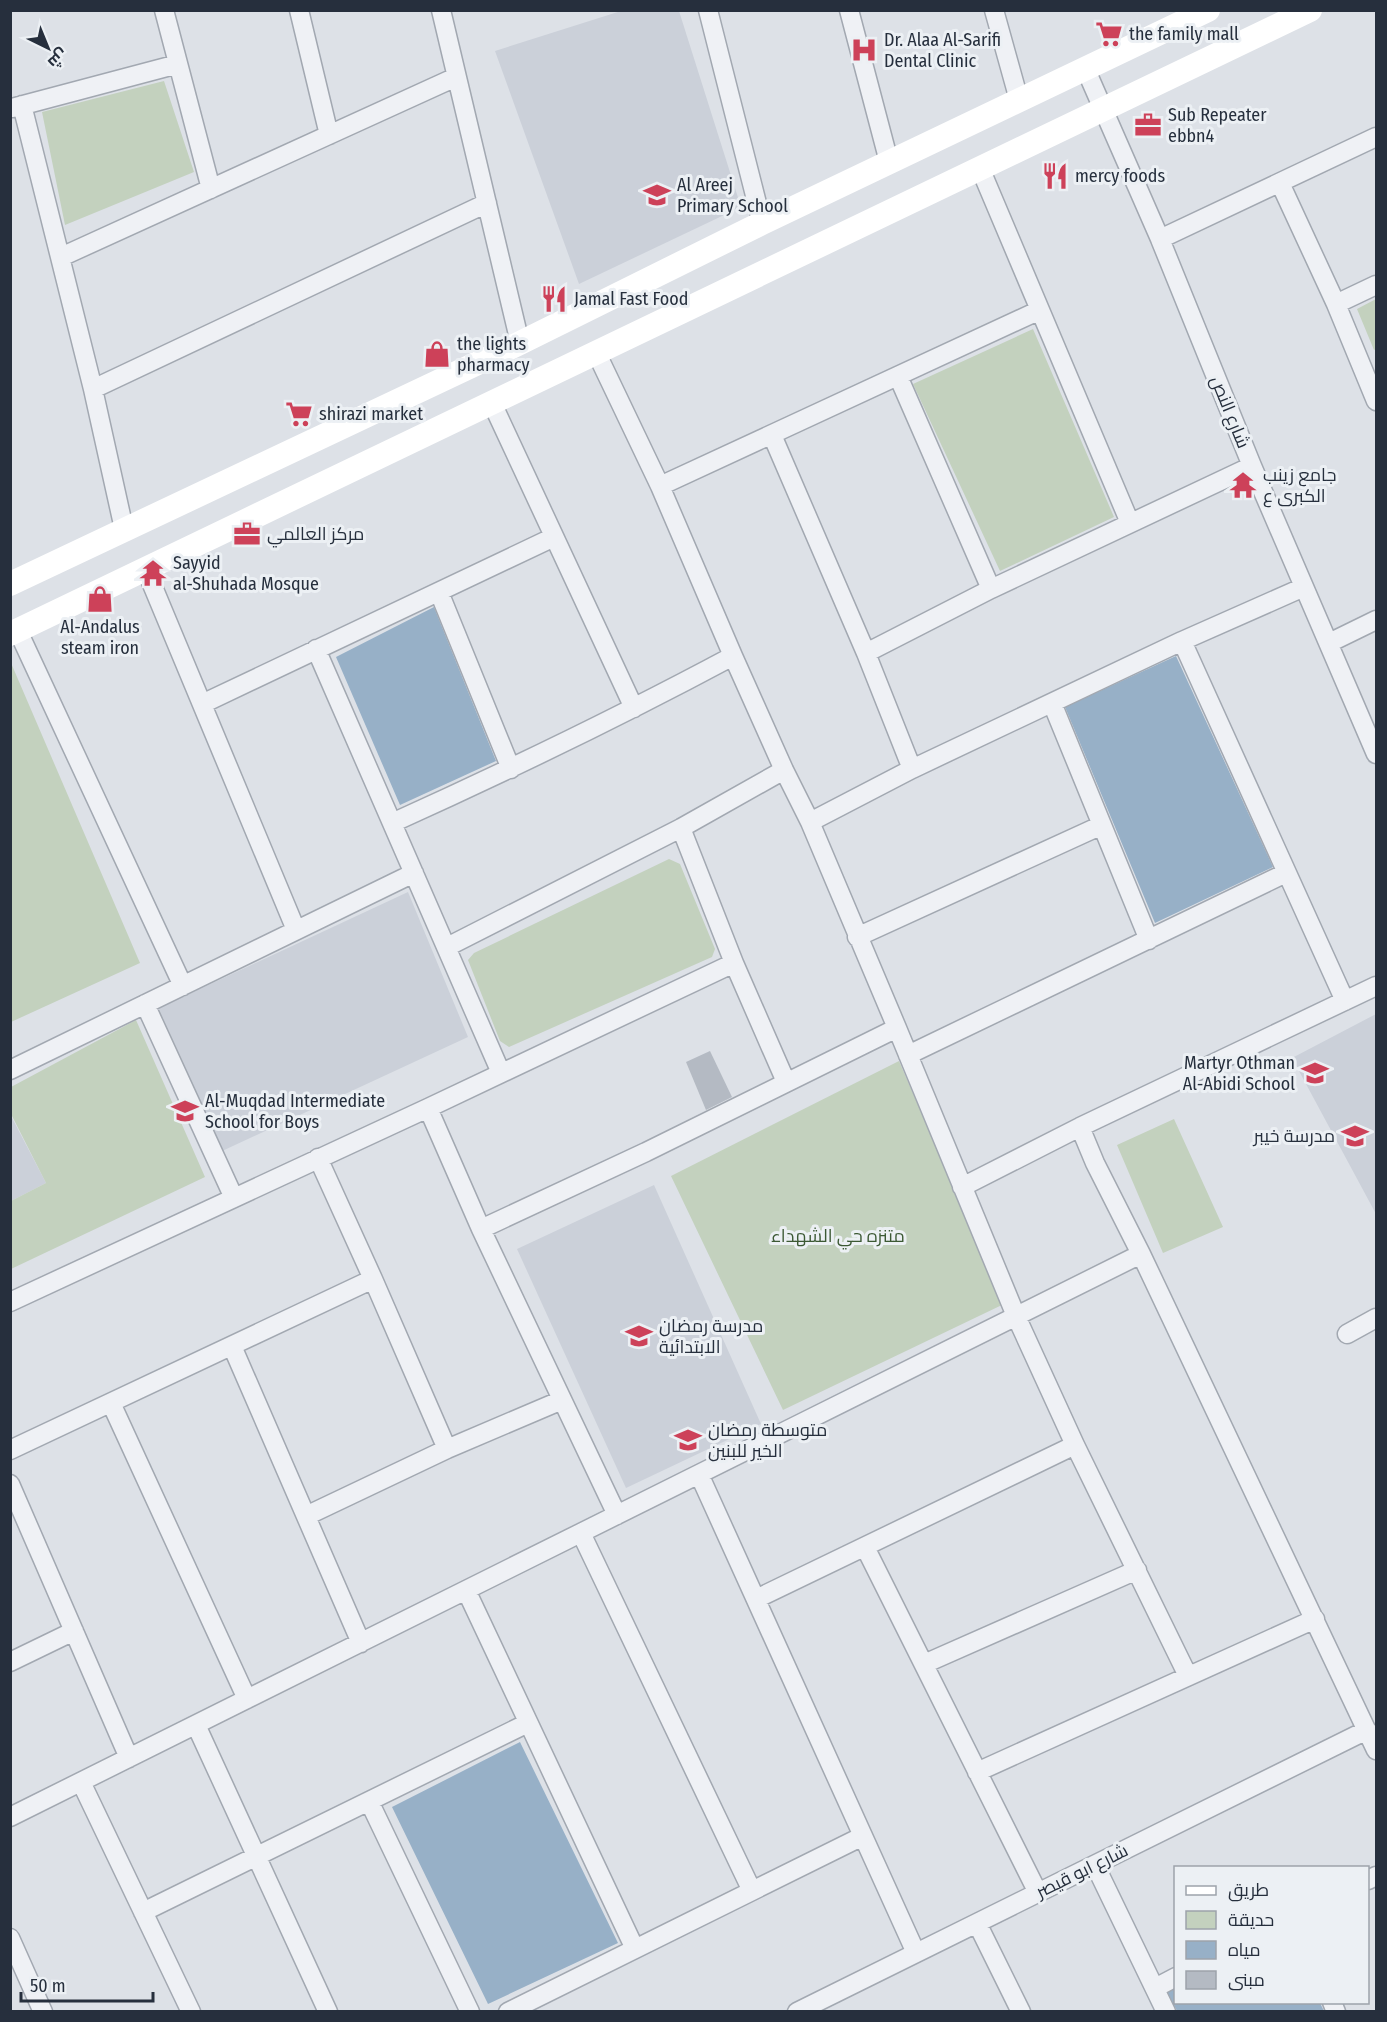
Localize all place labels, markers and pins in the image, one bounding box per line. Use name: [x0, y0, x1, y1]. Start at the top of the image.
supermarket icon: the family mall: [1094, 19, 1124, 49]
place label: the family mall: [1129, 23, 1239, 45]
place label: Dr. Alaa Al-Sarifi Dental Clinic: [884, 29, 1001, 72]
hospital icon: Dr. Alaa Al-Sarifi Dental Clinic: [849, 35, 879, 65]
place label: Sub Repeater ebbn4: [1168, 104, 1267, 147]
office icon: Sub Repeater ebbn4: [1133, 110, 1163, 140]
restaurant icon: mercy foods: [1040, 161, 1070, 191]
place label: mercy foods: [1075, 165, 1165, 187]
place label: Al Areej Primary School: [677, 174, 788, 217]
school or university icon: Al Areej Primary School: [642, 180, 672, 210]
restaurant icon: Jamal Fast Food: [539, 284, 569, 314]
place label: Jamal Fast Food: [574, 288, 688, 310]
place label: the lights pharmacy: [457, 333, 530, 376]
shop icon: the lights pharmacy: [422, 339, 452, 369]
supermarket icon: shirazi market: [284, 399, 314, 429]
place label: shirazi market: [319, 403, 423, 425]
place label: جامع زينب الكبرى ع: [1263, 464, 1336, 508]
temple icon: جامع زينب الكبرى ع: [1228, 470, 1258, 500]
office icon: مركز العالمي: [232, 519, 262, 549]
place label: مركز العالمي: [267, 523, 364, 548]
place label: Sayyid al-Shuhada Mosque: [173, 552, 319, 595]
temple icon: Sayyid al-Shuhada Mosque: [138, 558, 168, 588]
shop icon: Al-Andalus steam iron: [85, 584, 115, 614]
place label: Al-Andalus steam iron: [60, 616, 140, 659]
place label: Martyr Othman Al-Abidi School: [1183, 1052, 1295, 1095]
school or university icon: Martyr Othman Al-Abidi School: [1300, 1058, 1330, 1088]
place label: Al-Muqdad Intermediate School for Boys: [205, 1090, 385, 1133]
school or university icon: Al-Muqdad Intermediate School for Boys: [170, 1096, 200, 1126]
school or university icon: مدرسة خيبر: [1340, 1121, 1370, 1151]
place label: مدرسة خيبر: [1253, 1125, 1335, 1147]
place label: مدرسة رمضان الابتدائية: [659, 1315, 763, 1358]
school or university icon: مدرسة رمضان الابتدائية: [624, 1321, 654, 1351]
place label: متوسطة رمضان الخير للبنين: [708, 1419, 827, 1462]
school or university icon: متوسطة رمضان الخير للبنين: [673, 1425, 703, 1455]

